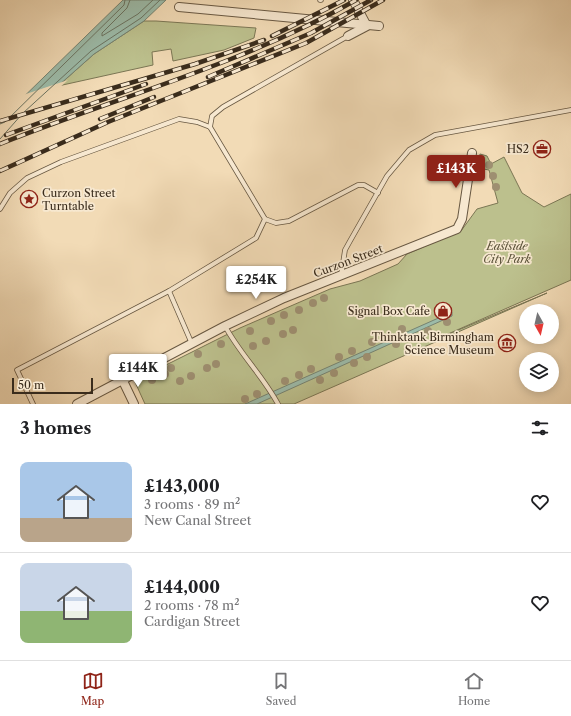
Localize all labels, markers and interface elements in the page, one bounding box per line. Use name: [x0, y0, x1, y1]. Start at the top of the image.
office icon: HS2: [532, 139, 552, 159]
place label: HS2: [507, 142, 529, 156]
pin: £143K: [428, 155, 484, 189]
text: £143K: [436, 160, 476, 176]
place label: Curzon Street Turntable: [42, 186, 115, 213]
place icon: Curzon Street Turntable: [19, 189, 39, 209]
park label: Eastside City Park: [483, 239, 531, 266]
street label: Curzon Street: [311, 241, 385, 281]
pin: £254K: [228, 266, 284, 300]
text: £254K: [235, 271, 277, 287]
shop icon: Signal Box Cafe: [433, 301, 453, 321]
place label: Signal Box Cafe: [348, 304, 430, 318]
north arrow: [519, 304, 559, 344]
map controls: [519, 304, 559, 392]
place label: Thinktank Birmingham Science Museum: [372, 330, 495, 357]
museum icon: Thinktank Birmingham Science Museum: [497, 333, 517, 353]
button: layers: [519, 352, 559, 392]
pin: £144K: [110, 354, 166, 388]
text: £144K: [118, 359, 158, 375]
scale bar: [12, 376, 93, 395]
text: 50 m: [18, 378, 44, 392]
icon: filters: [529, 417, 551, 439]
text: 3 homes: [20, 418, 91, 438]
text: £143,000: [144, 476, 220, 496]
icon: home: [52, 478, 100, 526]
icon: heart: [529, 491, 551, 513]
text: 3 rooms · 89 m²: [144, 496, 240, 512]
text: New Canal Street: [144, 512, 251, 528]
text: £144,000: [144, 577, 220, 597]
icon: home: [52, 579, 100, 627]
icon: heart: [529, 592, 551, 614]
text: 2 rooms · 78 m²: [144, 597, 240, 613]
text: Cardigan Street: [144, 613, 240, 629]
tab: Map: [81, 670, 104, 708]
tab: Saved: [266, 670, 296, 708]
tab: Home: [458, 670, 490, 708]

